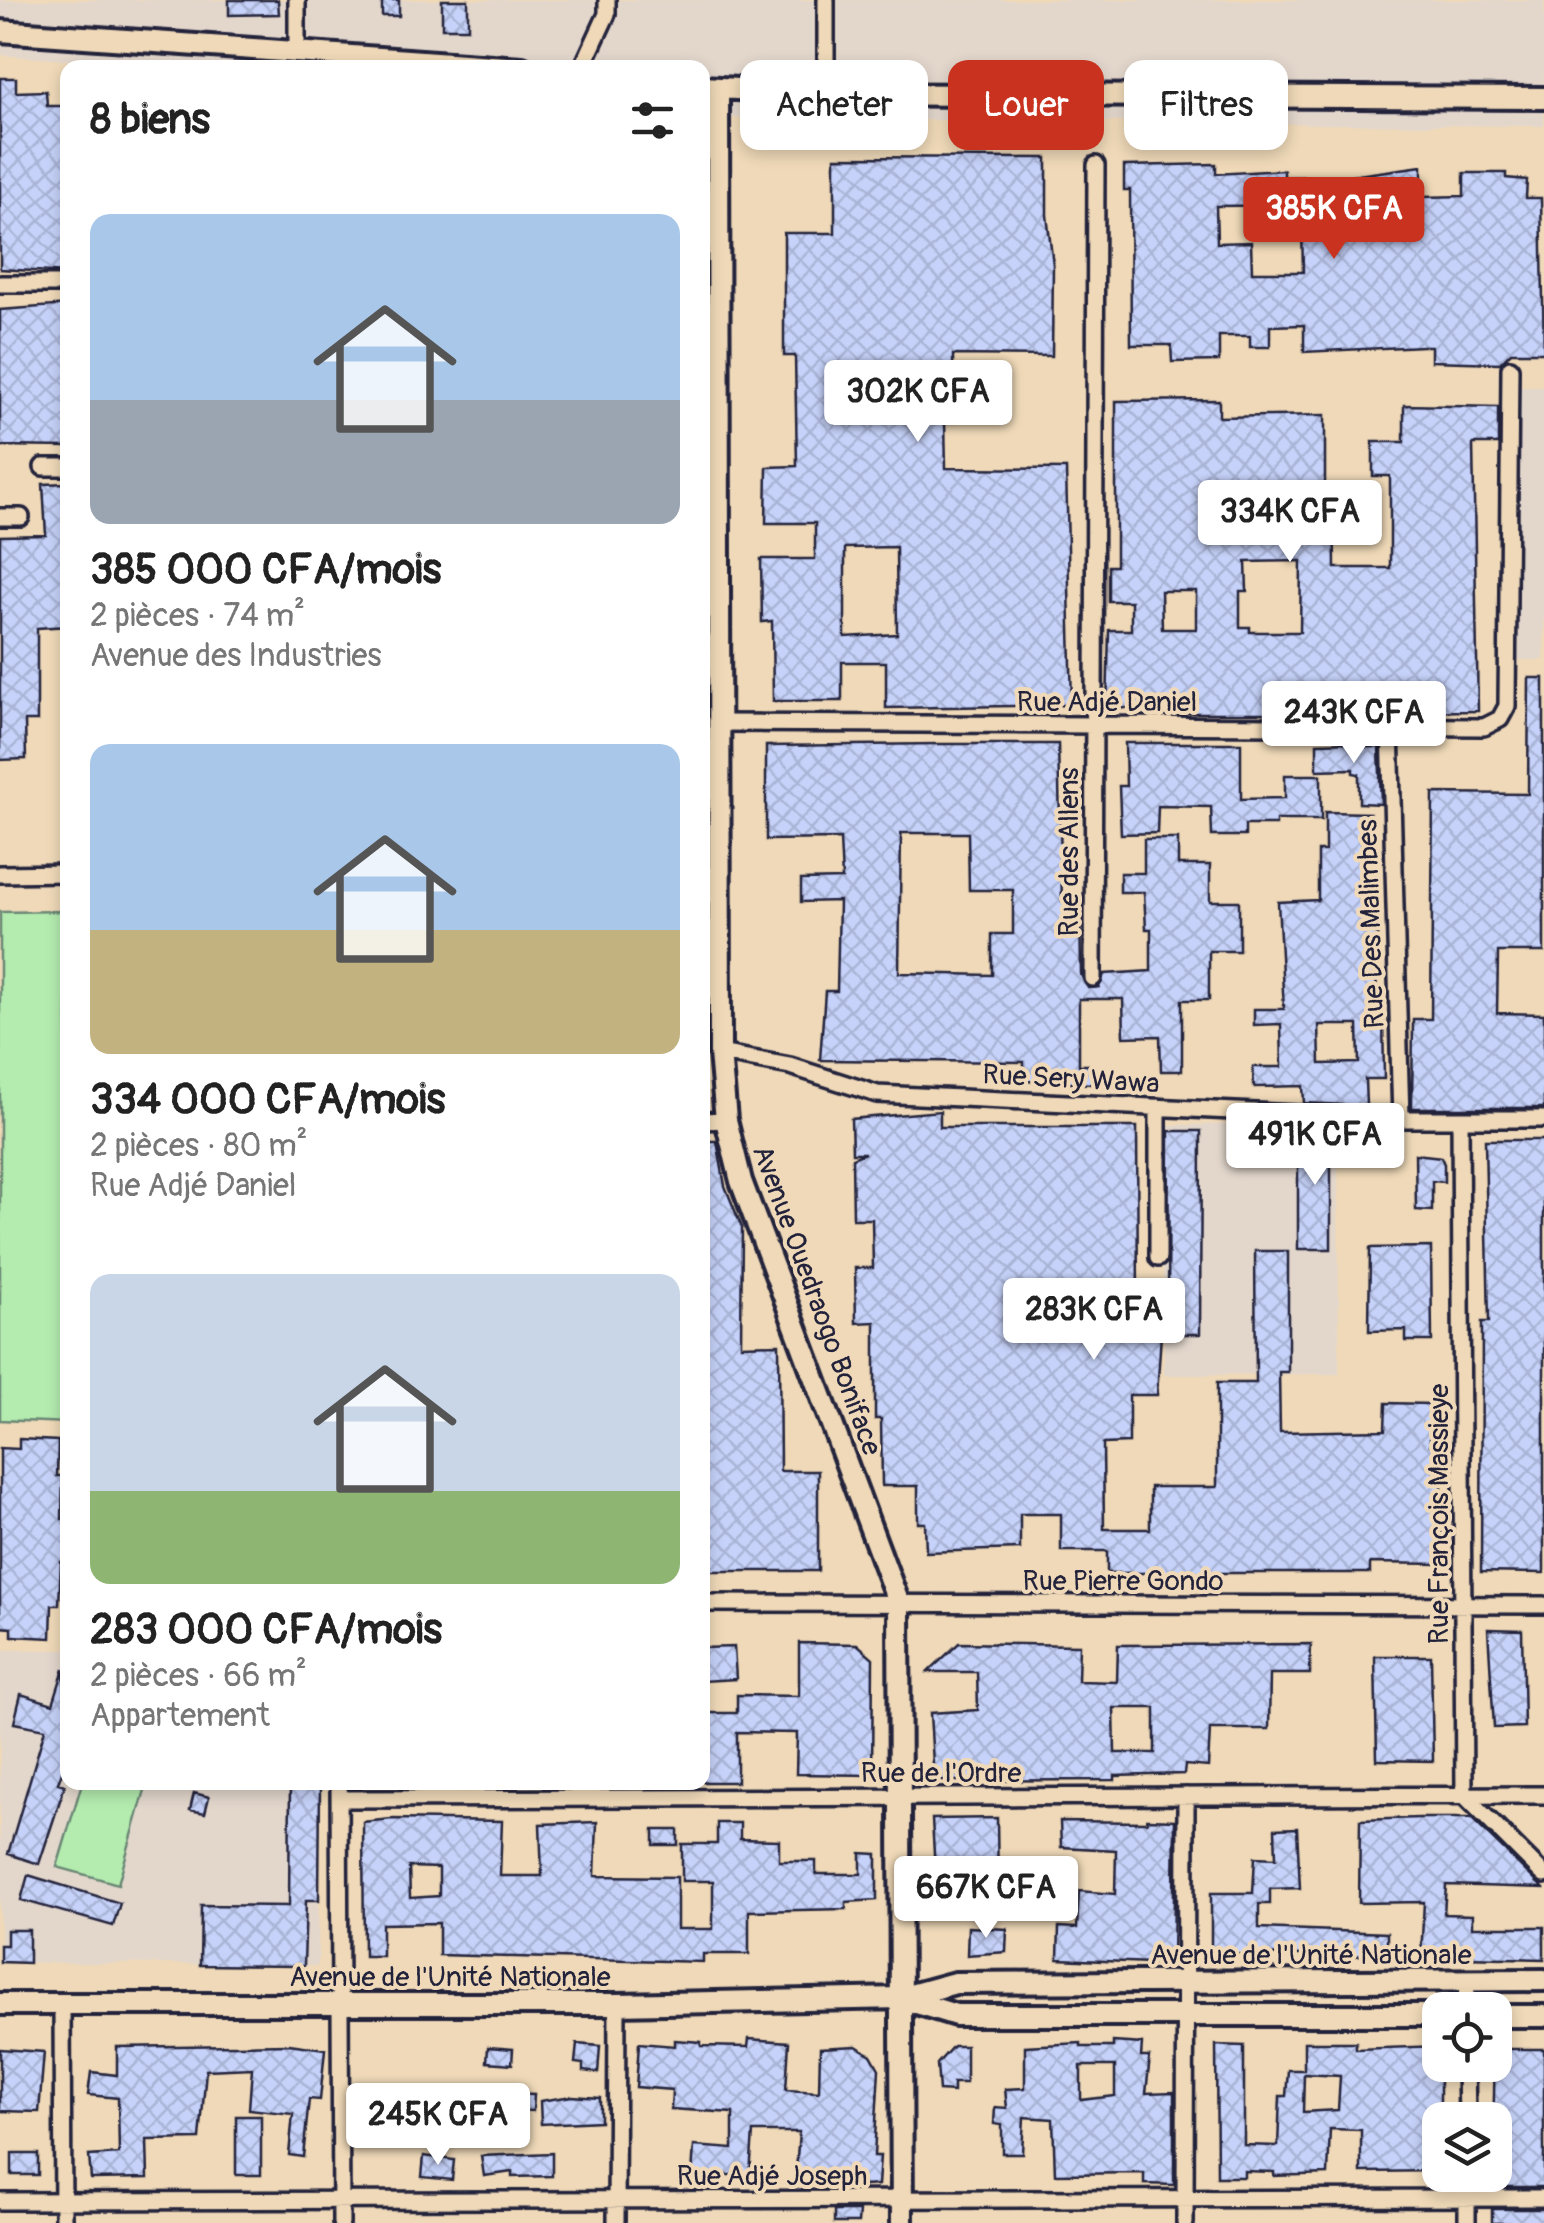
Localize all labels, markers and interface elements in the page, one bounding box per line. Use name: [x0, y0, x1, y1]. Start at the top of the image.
chip: Acheter: [740, 60, 928, 150]
chip: Louer: [948, 60, 1104, 150]
chip: Filtres: [1124, 60, 1288, 150]
icon: filters: [625, 93, 680, 148]
text: 8 biens: [90, 94, 210, 146]
pin: 385K CFA: [1231, 177, 1437, 262]
text: 385K CFA: [1265, 189, 1403, 229]
icon: home: [295, 279, 475, 459]
pin: 302K CFA: [815, 360, 1021, 445]
text: 302K CFA: [846, 372, 990, 412]
pin: 334K CFA: [1187, 480, 1393, 565]
text: 334K CFA: [1220, 492, 1360, 532]
text: 385 000 CFA/mois: [90, 544, 441, 596]
text: 2 pièces · 74 m²: [90, 596, 305, 636]
text: Avenue des Industries: [90, 636, 382, 676]
pin: 243K CFA: [1251, 681, 1457, 766]
street label: Rue Adjé Daniel: [1017, 685, 1197, 720]
text: 243K CFA: [1284, 693, 1424, 733]
street label: Rue des Allens: [1052, 767, 1087, 937]
icon: home: [295, 809, 475, 989]
street label: Rue Des Malimbes: [1350, 818, 1393, 1029]
street label: Rue Sery Wawa: [982, 1057, 1160, 1102]
text: 334 000 CFA/mois: [90, 1074, 445, 1126]
pin: 491K CFA: [1212, 1103, 1418, 1188]
text: 491K CFA: [1248, 1115, 1382, 1155]
text: 2 pièces · 80 m²: [90, 1126, 308, 1166]
street label: Avenue Ouedraogo Boniface: [744, 1141, 889, 1461]
text: Rue Adjé Daniel: [90, 1166, 296, 1206]
pin: 283K CFA: [991, 1278, 1197, 1363]
text: 283K CFA: [1025, 1290, 1163, 1330]
icon: home: [295, 1339, 475, 1519]
street label: Rue François Massieye: [1422, 1383, 1457, 1644]
street label: Rue Pierre Gondo: [1022, 1564, 1224, 1599]
text: 283 000 CFA/mois: [90, 1604, 442, 1656]
text: 2 pièces · 66 m²: [90, 1656, 307, 1696]
text: Appartement: [90, 1696, 270, 1736]
street label: Rue de l'Ordre: [861, 1756, 1021, 1791]
pin: 667K CFA: [883, 1856, 1089, 1941]
text: 667K CFA: [916, 1868, 1056, 1908]
street label: Avenue de l'Unité Nationale: [1150, 1938, 1472, 1973]
street label: Avenue de l'Unité Nationale: [289, 1960, 611, 1995]
map controls: [1422, 1992, 1512, 2192]
button: locate: [1422, 1992, 1512, 2082]
pin: 245K CFA: [335, 2083, 541, 2168]
text: 245K CFA: [368, 2095, 508, 2135]
button: layers: [1422, 2102, 1512, 2192]
street label: Rue Adjé Joseph: [677, 2159, 867, 2194]

